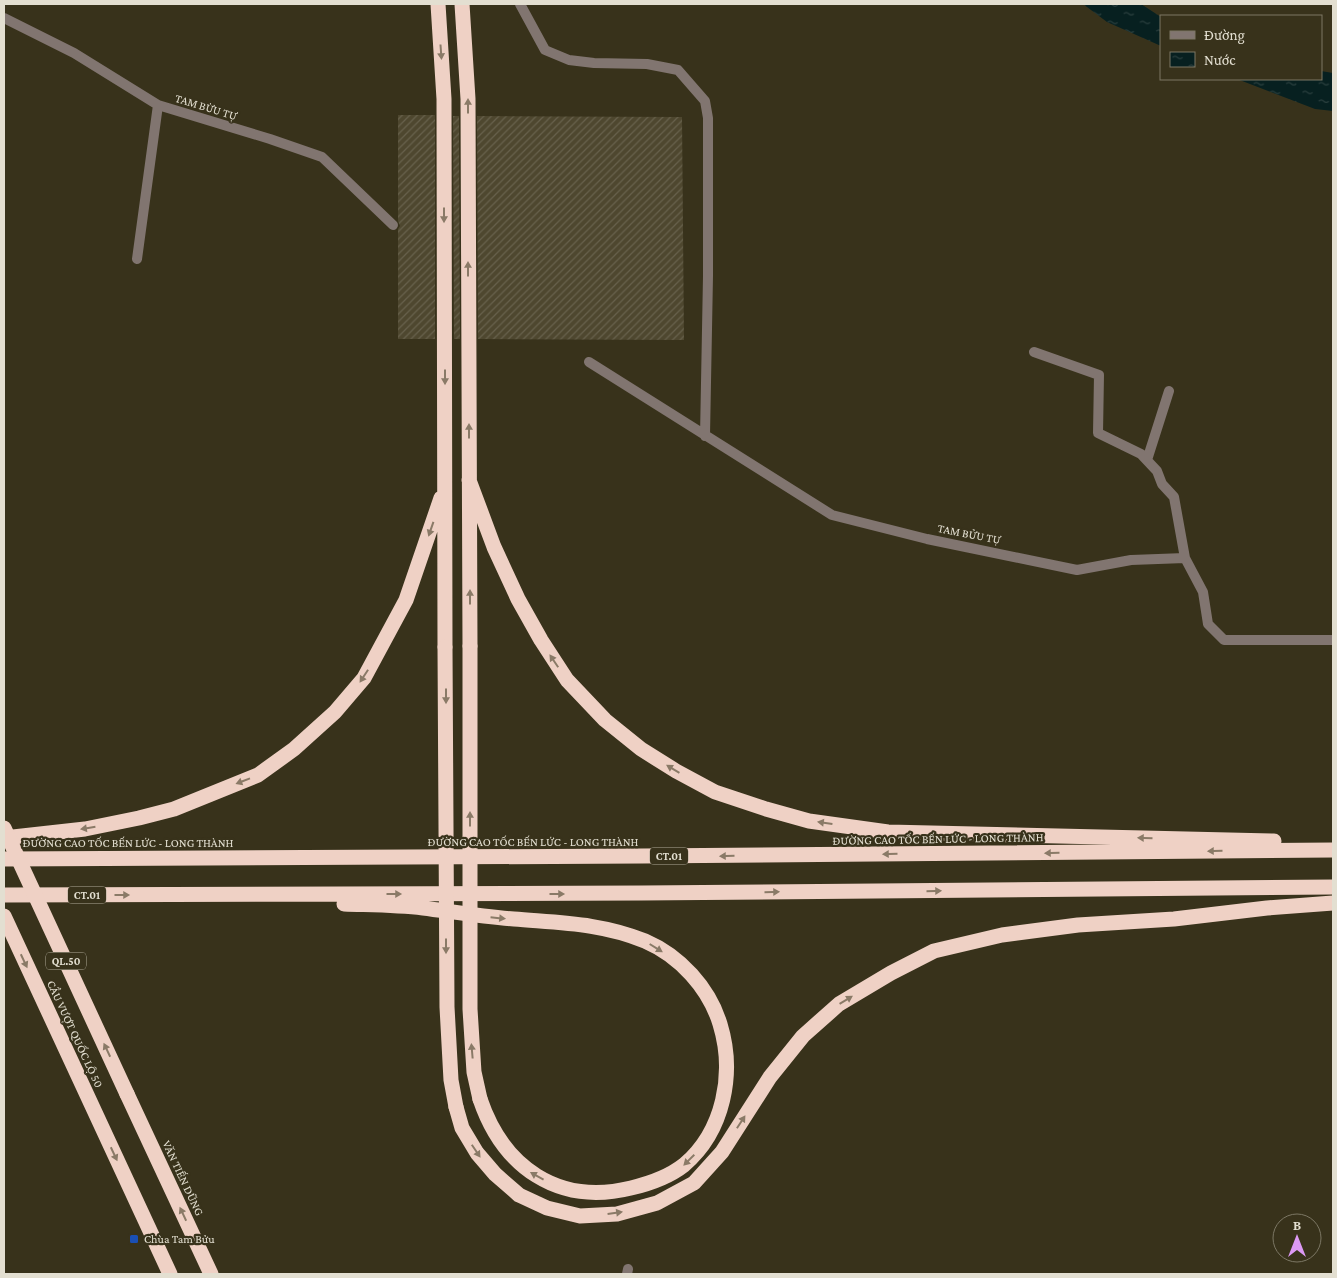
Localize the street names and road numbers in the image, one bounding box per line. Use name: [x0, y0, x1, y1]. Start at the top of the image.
street label: TAM BỪU TỰ: [173, 91, 240, 123]
street label: TAM BỬU TỰ: [936, 521, 1003, 547]
street label: ĐƯỜNG CAO TỐC BẾN LỨC - LONG THÀNH: [832, 830, 1044, 848]
street label: ĐƯỜNG CAO TỐC BẾN LỨC - LONG THÀNH: [428, 835, 639, 849]
street label: ĐƯỜNG CAO TỐC BẾN LỨC - LONG THÀNH: [23, 836, 234, 850]
road number: CT.01: [650, 848, 688, 864]
road number: CT.01: [68, 886, 106, 904]
road number: QL.50: [46, 952, 86, 969]
street label: CẦU VƯỢT QUỐC LỘ 50: [44, 978, 106, 1090]
street label: VĂN TIẾN DŨNG: [159, 1138, 207, 1218]

